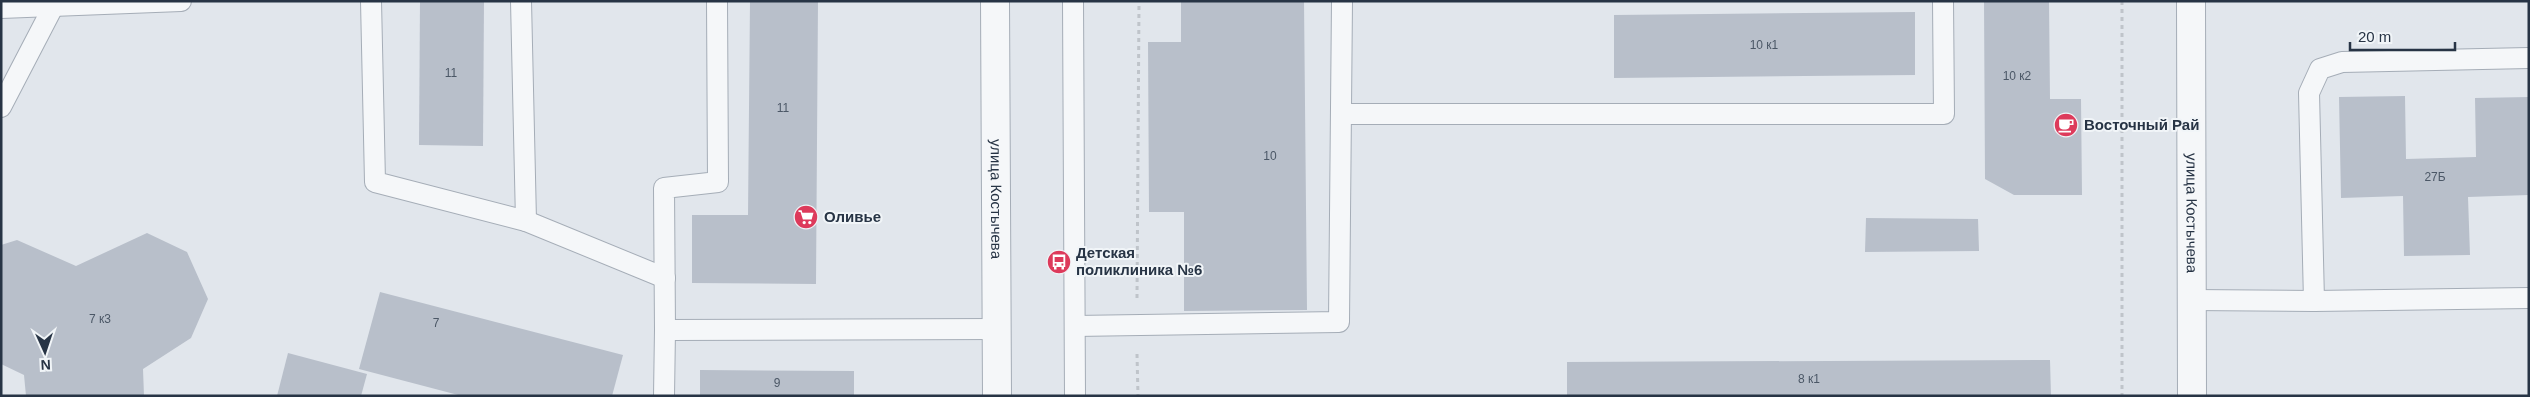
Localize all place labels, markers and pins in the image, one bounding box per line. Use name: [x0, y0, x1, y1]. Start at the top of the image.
cafe icon: Восточный Рай: [2053, 112, 2079, 138]
place label: Восточный Рай: [2084, 116, 2199, 133]
supermarket icon: Оливье: [793, 204, 819, 230]
place label: Оливье: [824, 208, 881, 225]
place label: Детская поликлиника №6: [1076, 244, 1202, 278]
bus stop icon: Детская поликлиника №6: [1046, 249, 1072, 275]

